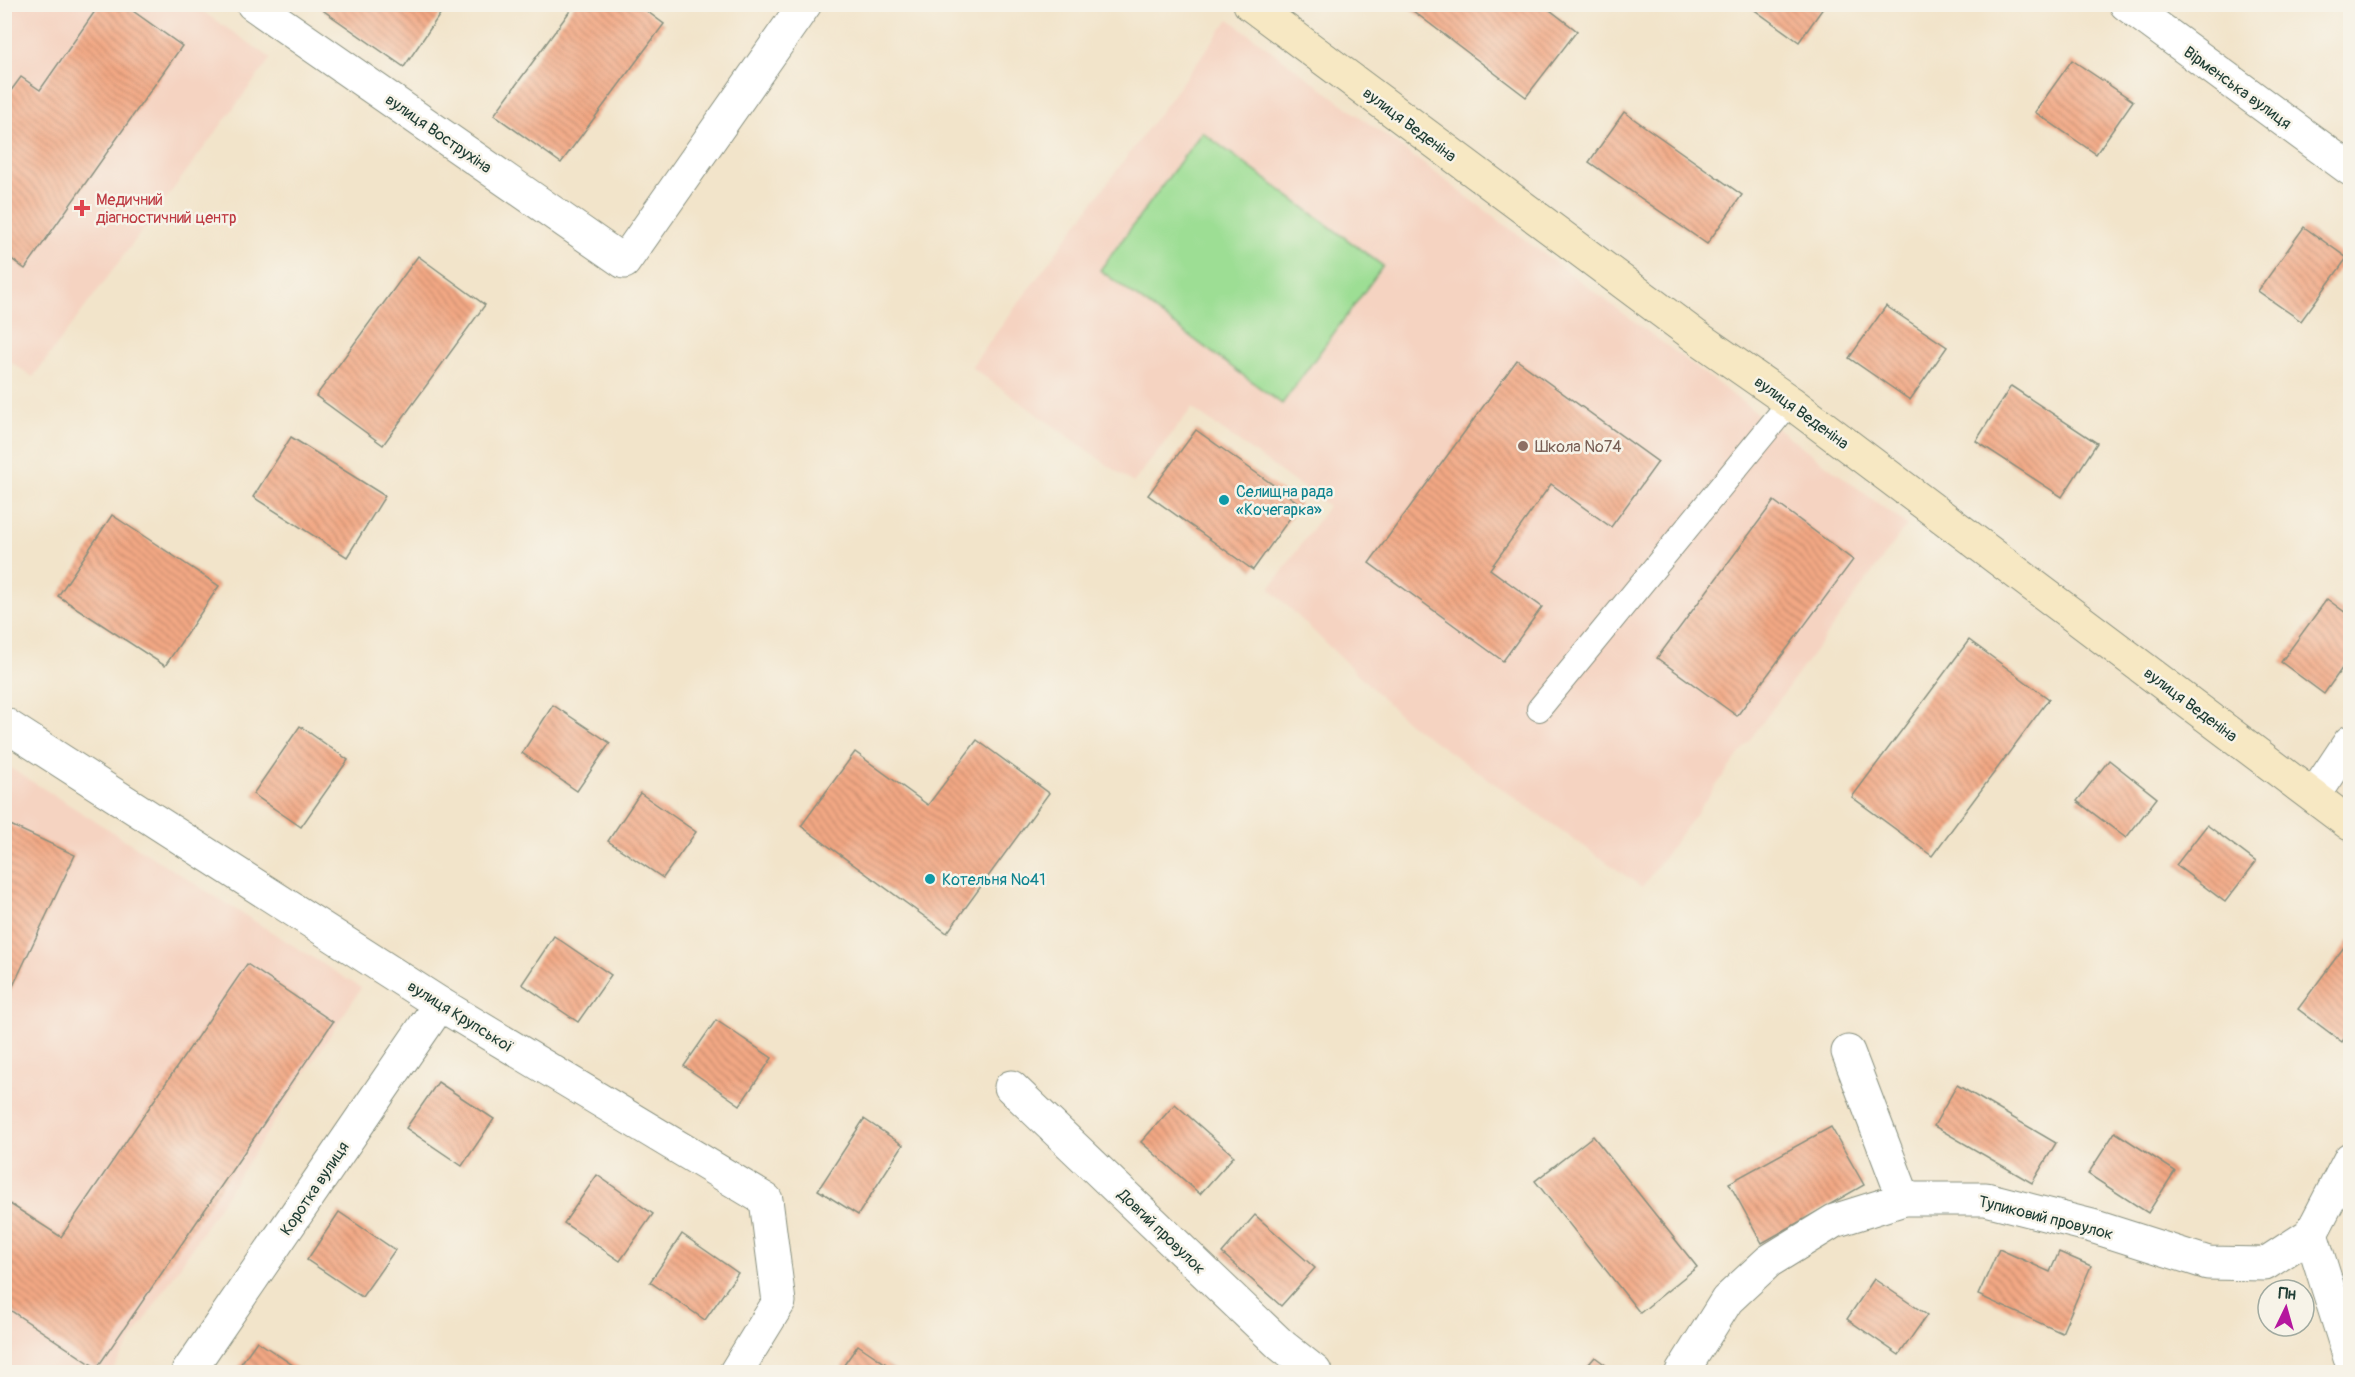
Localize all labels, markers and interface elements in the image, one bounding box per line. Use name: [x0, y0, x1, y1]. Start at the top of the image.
street label: Вірменська вулиця: [2180, 42, 2295, 134]
street label: вулиця Веденіна: [1359, 83, 1460, 166]
street label: вулиця Вострухіна: [381, 90, 496, 178]
place label: Медичний діагностичний центр: [96, 190, 237, 228]
marker: Медичний діагностичний центр: [73, 199, 91, 217]
street label: вулиця Веденіна: [1750, 372, 1853, 454]
place label: Школа №74: [1535, 437, 1621, 457]
marker: Школа №74: [1516, 439, 1530, 453]
place label: Селищна рада «Кочегарка»: [1236, 482, 1333, 520]
marker: Селищна рада «Кочегарка»: [1217, 493, 1231, 507]
street label: вулиця Веденіна: [2140, 663, 2241, 746]
place label: Котельня №41: [942, 870, 1045, 890]
marker: Котельня №41: [923, 872, 937, 886]
street label: вулиця Крупської: [404, 976, 517, 1057]
street label: Коротка вулиця: [276, 1138, 354, 1239]
street label: Довгий провулок: [1113, 1184, 1209, 1279]
street label: Тупиковий провулок: [1976, 1192, 2115, 1244]
north arrow: [2256, 1278, 2316, 1338]
text: Пн: [2278, 1283, 2297, 1305]

